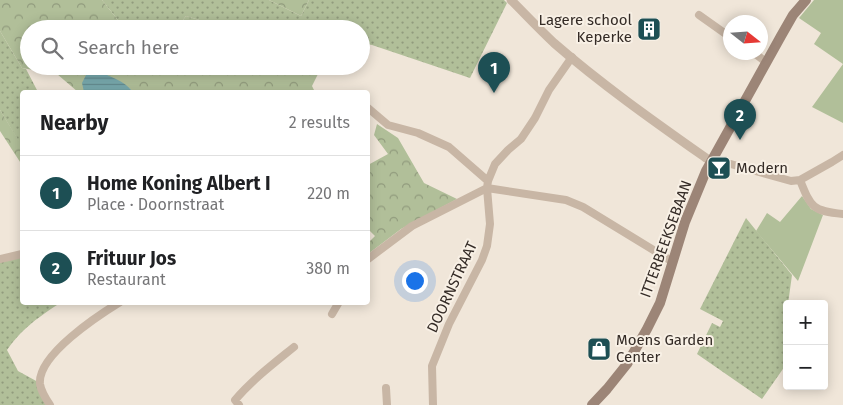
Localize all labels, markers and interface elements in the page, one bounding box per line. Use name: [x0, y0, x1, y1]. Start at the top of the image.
place label: Lagere school Keperke: [539, 11, 633, 46]
north arrow: [723, 15, 768, 60]
building icon: Lagere school Keperke: [636, 16, 662, 42]
search box: [20, 20, 370, 75]
icon: search: [38, 34, 66, 62]
text: Search here: [78, 36, 179, 59]
pin: 1: [478, 52, 510, 93]
pin: 2: [724, 99, 756, 140]
text: Nearby: [40, 110, 108, 136]
text: 2 results: [289, 113, 350, 132]
bar icon: Modern: [706, 155, 732, 181]
place label: Modern: [736, 159, 788, 177]
text: Home Koning Albert I: [87, 172, 271, 195]
street label: ITTERBEEKSEBAAN: [636, 178, 696, 300]
text: 1: [52, 184, 60, 203]
text: 220 m: [307, 184, 350, 203]
text: Place · Doornstraat: [87, 195, 224, 214]
street label: DOORNSTRAAT: [423, 238, 481, 335]
text: Frituur Jos: [87, 247, 176, 270]
text: 2: [52, 259, 60, 278]
text: 380 m: [306, 259, 350, 278]
your location: [402, 268, 428, 294]
text: Restaurant: [87, 270, 166, 289]
map controls: [783, 300, 828, 390]
button: +: [783, 300, 828, 345]
place label: Moens Garden Center: [616, 331, 713, 366]
shop icon: Moens Garden Center: [586, 336, 612, 362]
button: −: [783, 345, 828, 390]

